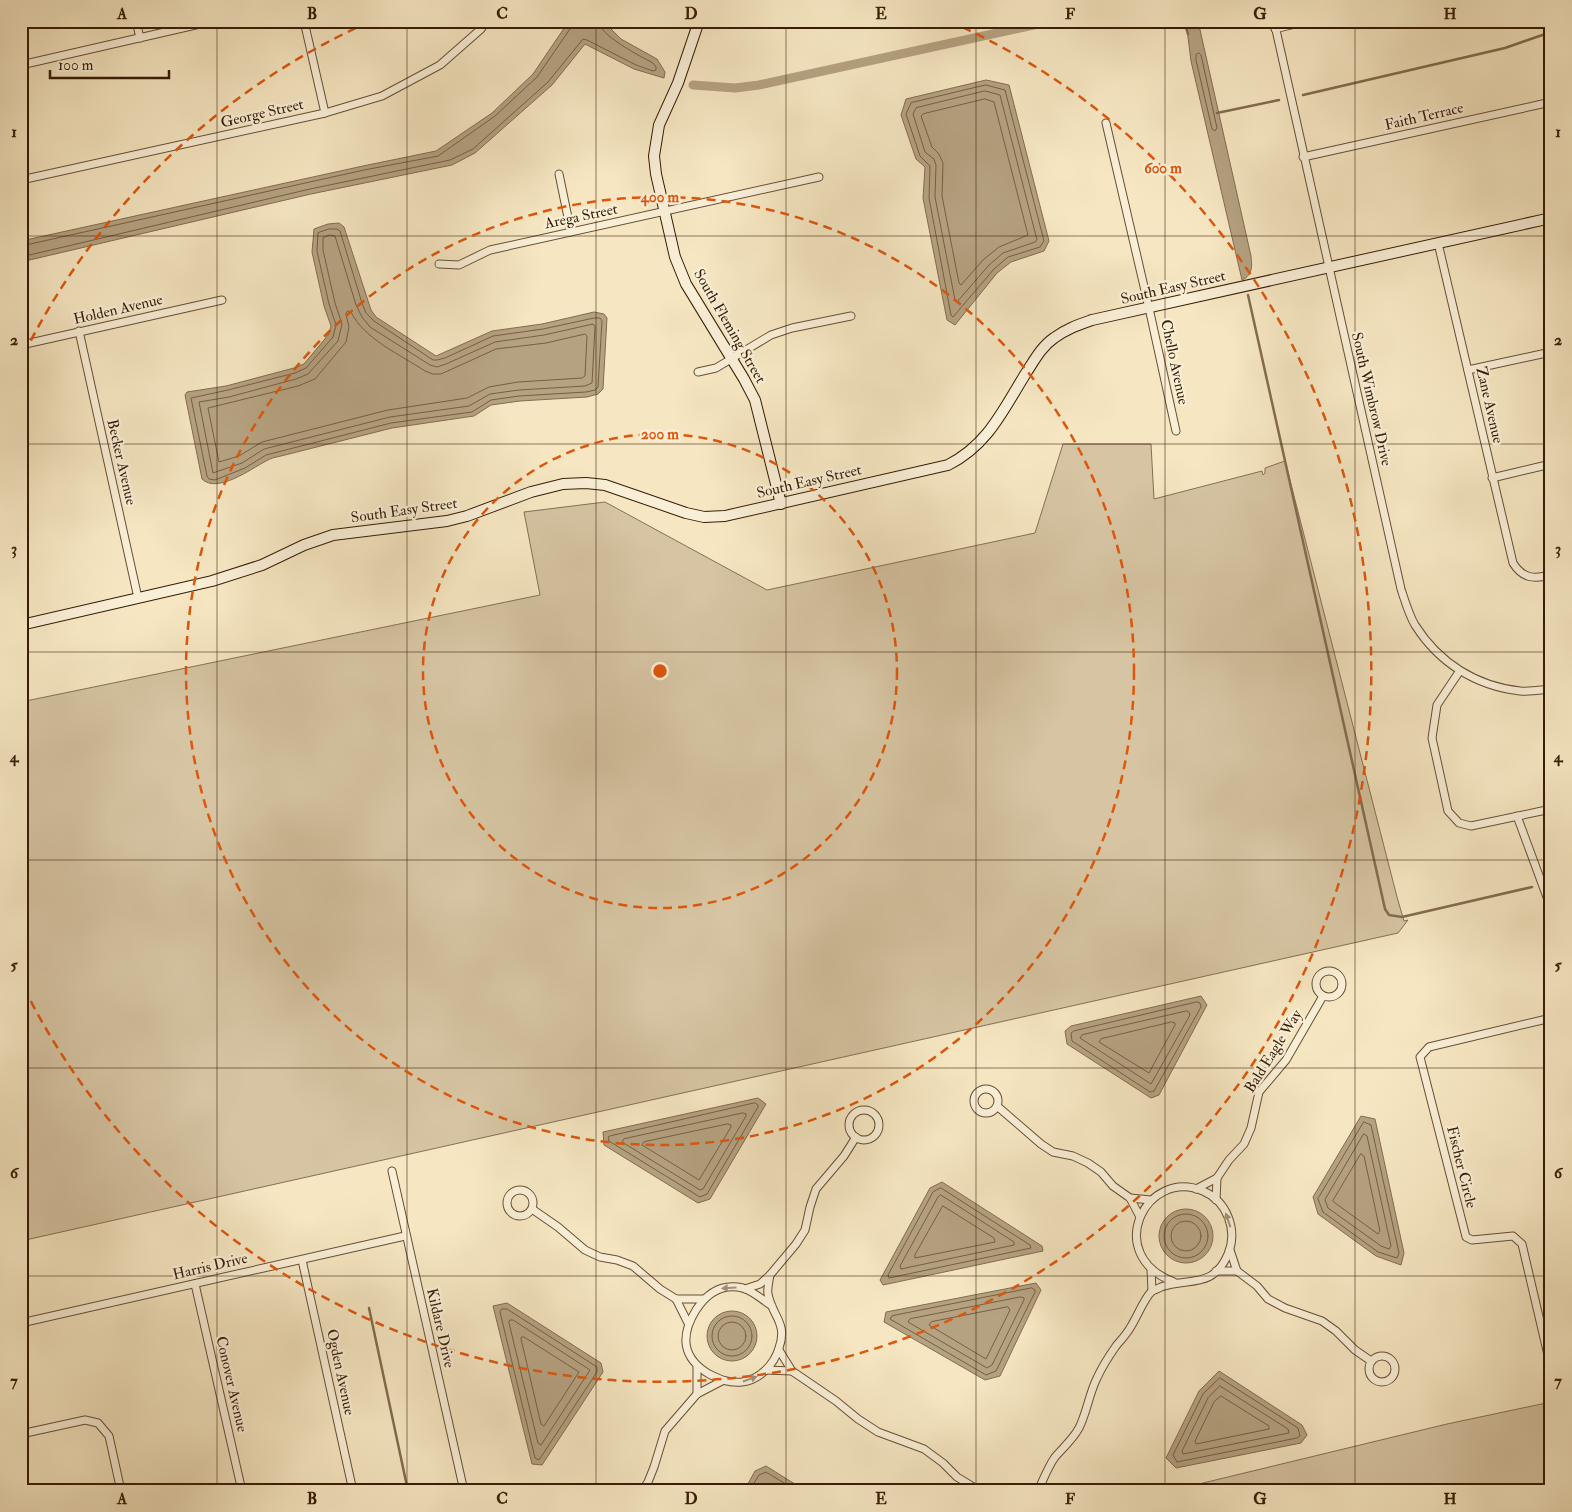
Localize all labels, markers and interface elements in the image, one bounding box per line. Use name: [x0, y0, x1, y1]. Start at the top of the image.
text: A: [116, 4, 128, 24]
text: B: [307, 4, 317, 24]
text: C: [496, 4, 508, 24]
text: D: [684, 4, 698, 24]
text: E: [875, 4, 887, 24]
text: F: [1065, 4, 1075, 24]
text: G: [1253, 4, 1267, 24]
text: H: [1443, 4, 1457, 24]
scale bar: [50, 48, 169, 80]
text: 100 m: [58, 56, 94, 75]
street label: George Street: [219, 95, 306, 132]
street label: Faith Terrace: [1383, 98, 1465, 135]
text: 1: [11, 122, 17, 142]
text: 1: [1555, 122, 1561, 142]
text: 600 m: [1144, 159, 1182, 178]
text: 400 m: [640, 188, 679, 207]
street label: Arega Street: [542, 199, 620, 234]
street label: South Fleming Street: [689, 266, 770, 387]
street label: South Easy Street: [1119, 266, 1228, 309]
street label: Holden Avenue: [72, 290, 165, 329]
street label: Chello Avenue: [1156, 318, 1193, 406]
text: 2: [10, 330, 18, 350]
street label: South Wimbrow Drive: [1347, 330, 1396, 468]
text: 2: [1554, 330, 1562, 350]
street label: Zane Avenue: [1471, 365, 1508, 445]
street label: Becker Avenue: [102, 417, 141, 507]
text: 200 m: [641, 425, 679, 444]
street label: South Easy Street: [755, 460, 864, 503]
street label: South Easy Street: [350, 494, 459, 527]
text: 3: [11, 539, 17, 559]
text: 3: [1555, 539, 1561, 559]
centre of rings: [651, 662, 669, 680]
text: 4: [9, 747, 20, 767]
text: 4: [1553, 747, 1564, 767]
text: 5: [10, 955, 18, 975]
text: 5: [1554, 955, 1562, 975]
street label: Bald Eagle Way: [1240, 1006, 1307, 1096]
street label: Fischer Circle: [1442, 1124, 1481, 1210]
text: 6: [10, 1163, 20, 1183]
text: 6: [1554, 1163, 1564, 1183]
one-way arrow: [1224, 1212, 1232, 1227]
street label: Harris Drive: [171, 1249, 249, 1284]
one-way arrow: [721, 1285, 737, 1293]
street label: Kildare Drive: [422, 1286, 459, 1370]
street label: Ogden Avenue: [322, 1327, 359, 1417]
street label: Conover Avenue: [211, 1334, 252, 1434]
text: 7: [10, 1371, 18, 1391]
text: 7: [1554, 1371, 1562, 1391]
one-way arrow: [743, 1375, 758, 1383]
text: A: [116, 1489, 128, 1509]
text: B: [307, 1489, 317, 1509]
text: C: [496, 1489, 508, 1509]
text: D: [684, 1489, 698, 1509]
text: E: [875, 1489, 887, 1509]
text: F: [1065, 1489, 1075, 1509]
text: G: [1253, 1489, 1267, 1509]
text: H: [1443, 1489, 1457, 1509]

